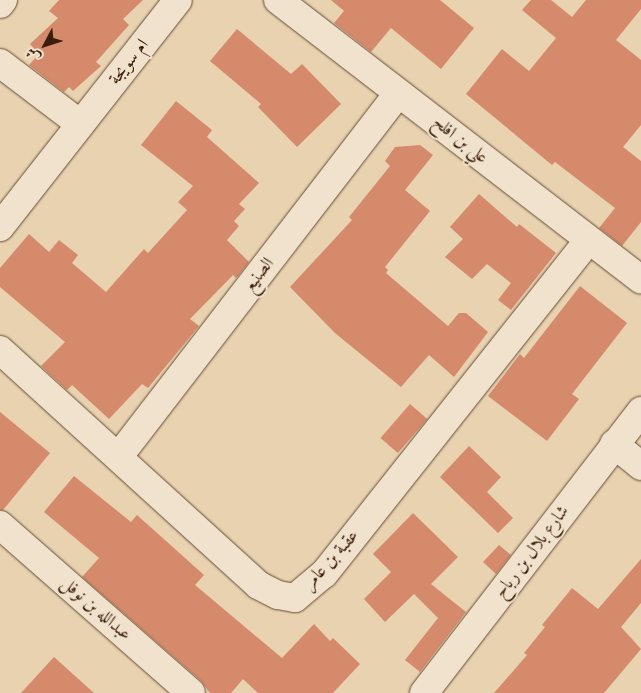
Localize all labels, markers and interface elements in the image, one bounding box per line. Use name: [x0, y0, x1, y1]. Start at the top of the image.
north arrow: [20, 20, 70, 70]
street label: ام سويجة: [104, 35, 154, 89]
text: ش: [22, 44, 45, 66]
street label: علي بن افلح: [428, 112, 492, 168]
street label: الصنيع: [239, 253, 279, 297]
street label: شارع بلال بن رباح: [490, 501, 574, 603]
street label: عقبة بن عامر: [298, 525, 364, 595]
street label: عبدالله بن نوفل: [56, 573, 136, 645]

